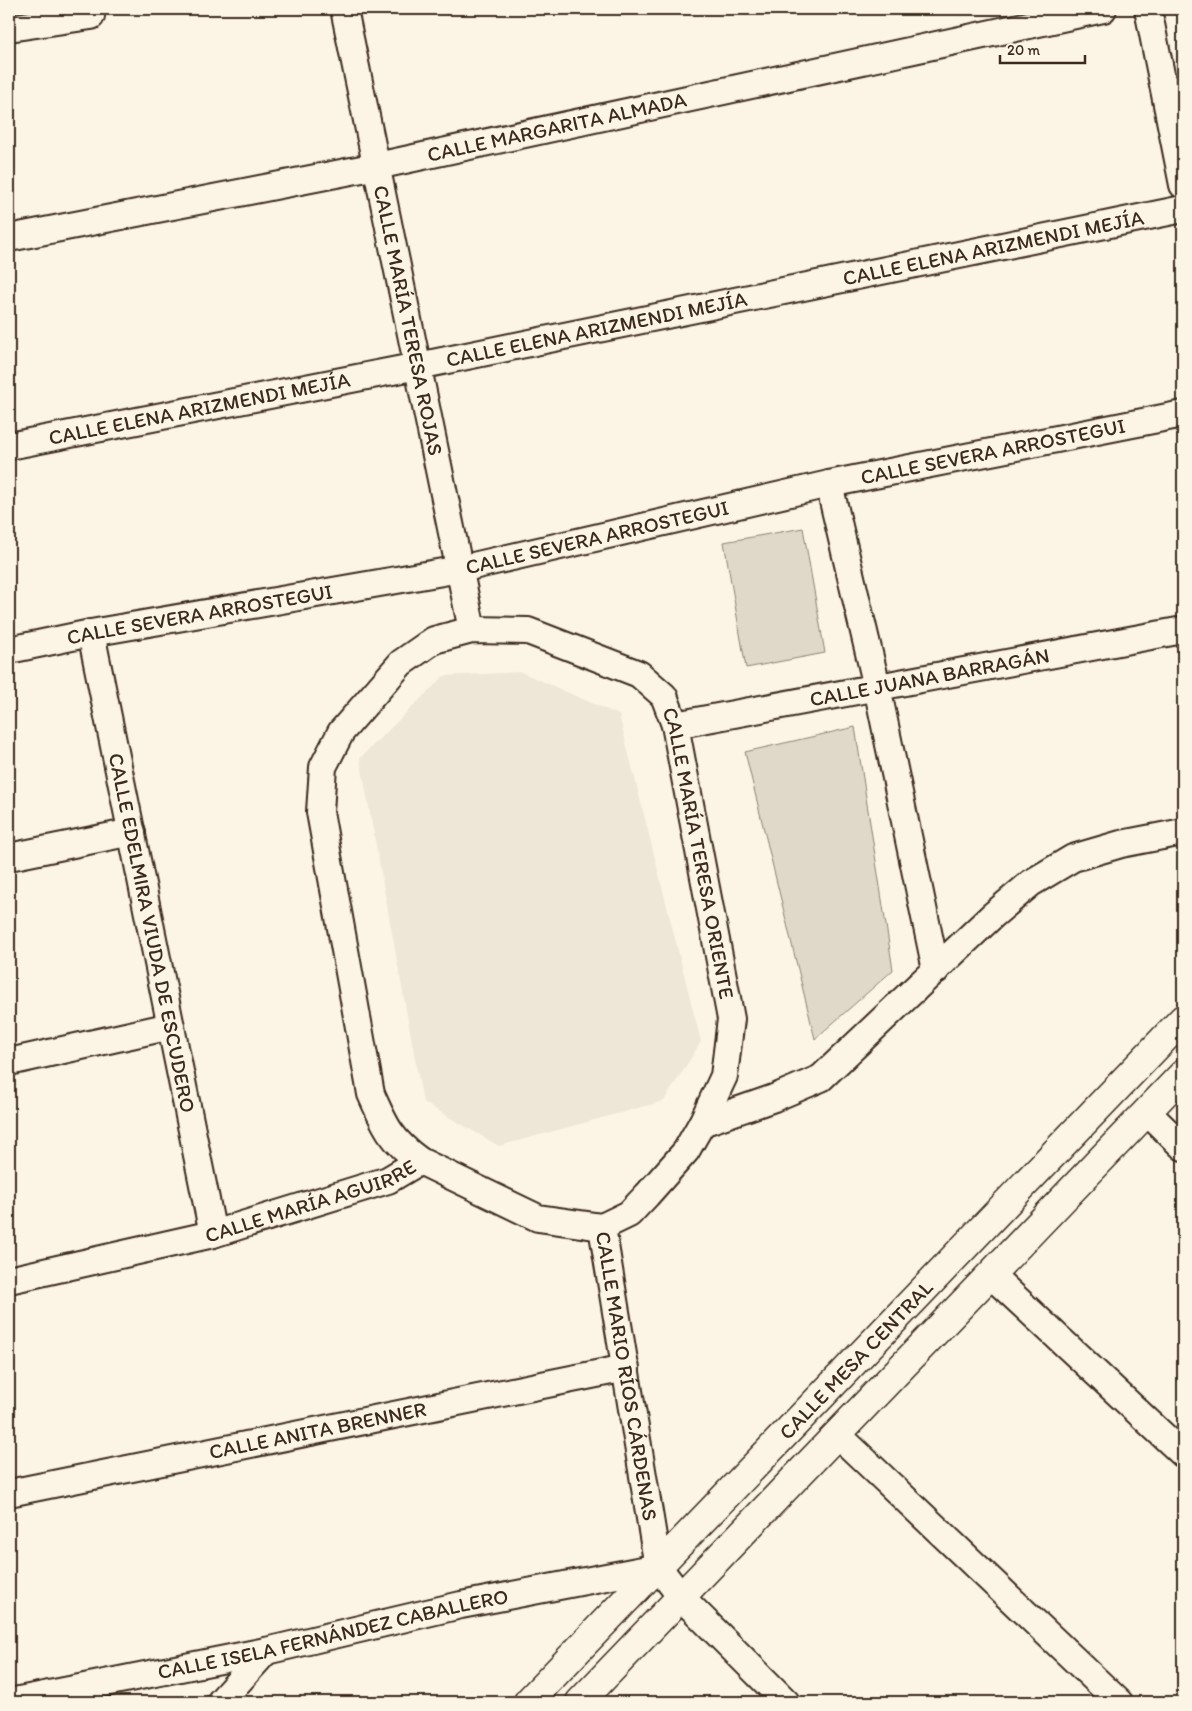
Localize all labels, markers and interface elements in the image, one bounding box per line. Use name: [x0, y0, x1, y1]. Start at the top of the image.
scale bar: [1000, 32, 1084, 64]
text: 20 m: [1007, 41, 1041, 59]
street label: CALLE MARGARITA ALMADA: [425, 86, 689, 167]
street label: CALLE MARÍA TERESA ROJAS: [369, 183, 449, 458]
street label: CALLE ELENA ARIZMENDI MEJÍA: [840, 204, 1146, 291]
street label: CALLE ELENA ARIZMENDI MEJÍA: [444, 286, 750, 372]
street label: CALLE ELENA ARIZMENDI MEJÍA: [46, 366, 353, 450]
street label: CALLE SEVERA ARROSTEGUI: [858, 413, 1127, 489]
street label: CALLE SEVERA ARROSTEGUI: [463, 495, 731, 579]
street label: CALLE SEVERA ARROSTEGUI: [64, 578, 334, 650]
street label: CALLE JUANA BARRAGÁN: [808, 642, 1051, 712]
street label: CALLE MARÍA TERESA ORIENTE: [657, 703, 740, 1001]
street label: CALLE EDELMIRA VIUDA DE ESCUDERO: [104, 751, 201, 1115]
street label: CALLE MARÍA AGUIRRE: [203, 1153, 420, 1247]
street label: CALLE MARIO RÍOS CÁRDENAS: [591, 1229, 663, 1522]
street label: CALLE MESA CENTRAL: [774, 1274, 938, 1444]
street label: CALLE ANITA BRENNER: [207, 1396, 428, 1464]
street label: CALLE ISELA FERNÁNDEZ CABALLERO: [155, 1583, 510, 1684]

